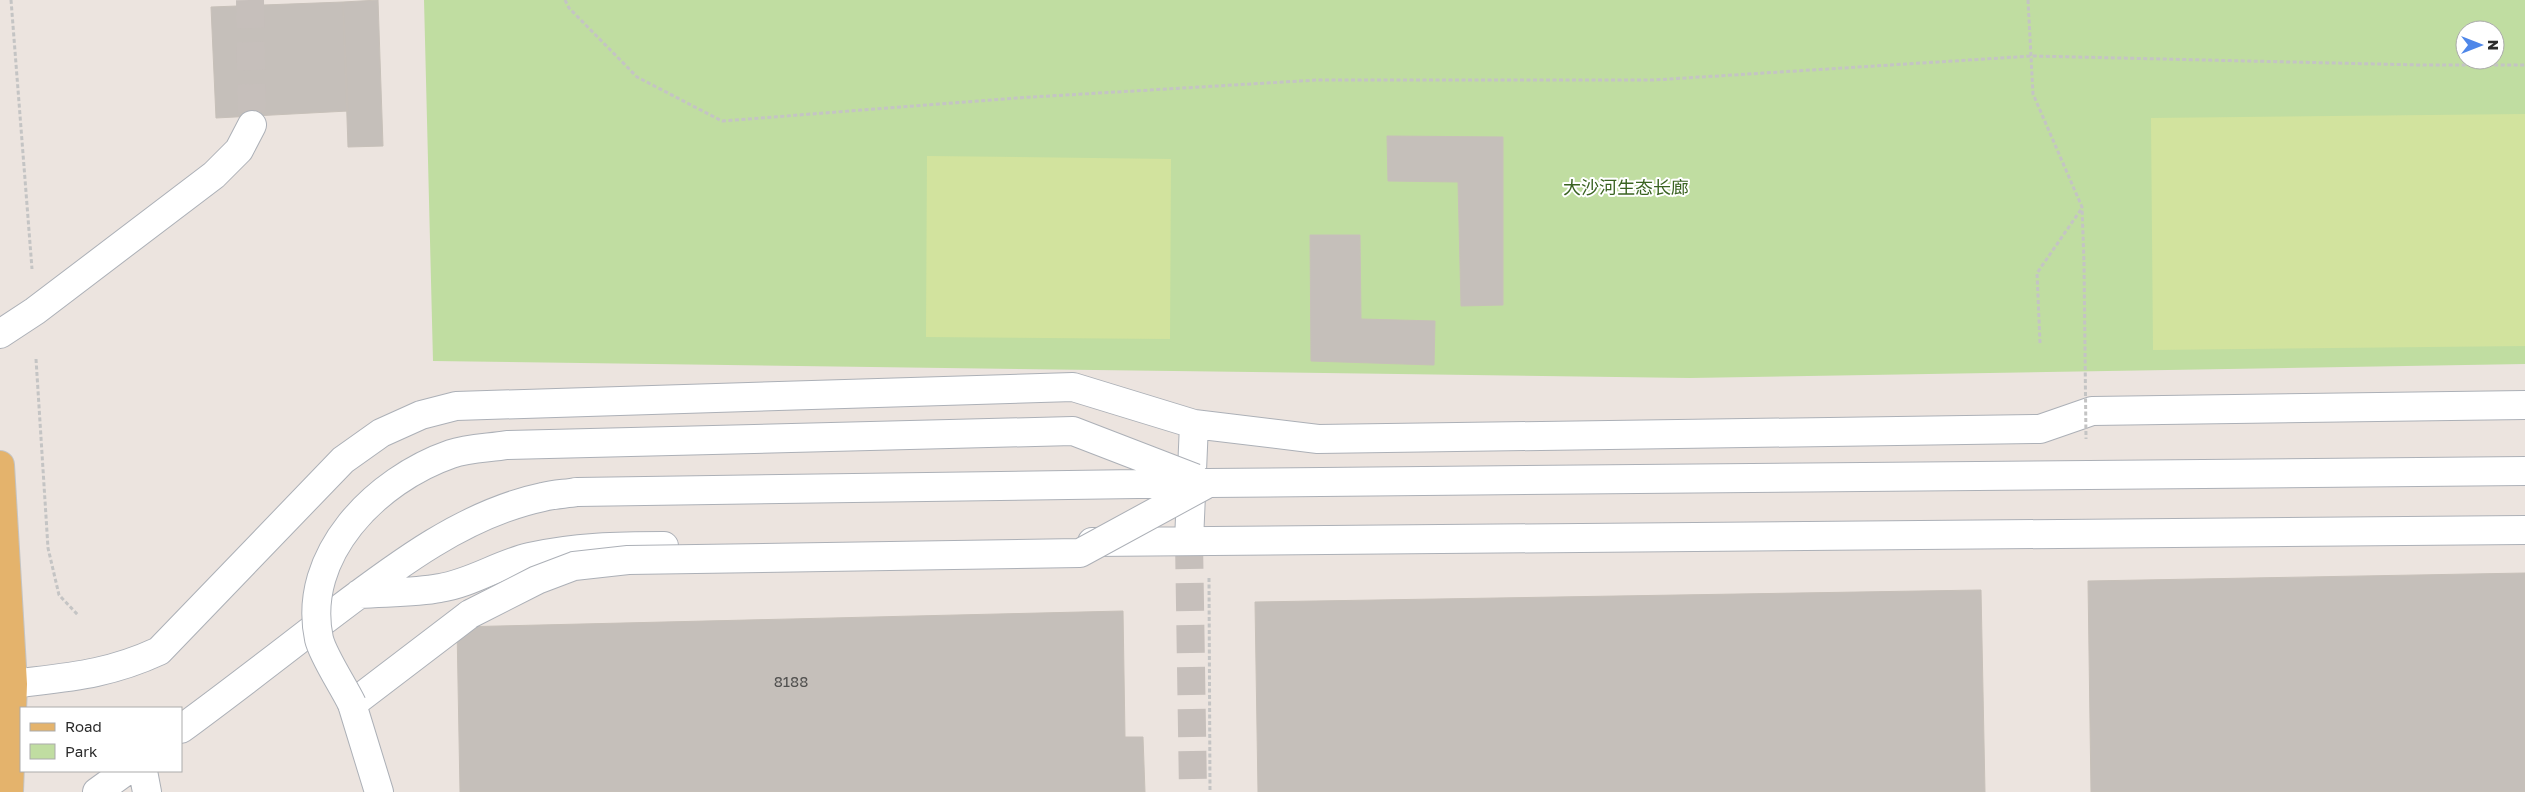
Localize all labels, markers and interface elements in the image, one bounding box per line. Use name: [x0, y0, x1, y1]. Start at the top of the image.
north arrow: [2455, 20, 2505, 70]
text: N: [2485, 40, 2502, 50]
park label: 大沙河生态长廊: [1563, 176, 1689, 198]
house number: 8188: [774, 672, 808, 690]
legend: [20, 707, 182, 772]
text: Road: [65, 717, 102, 735]
text: Park: [65, 742, 98, 760]

